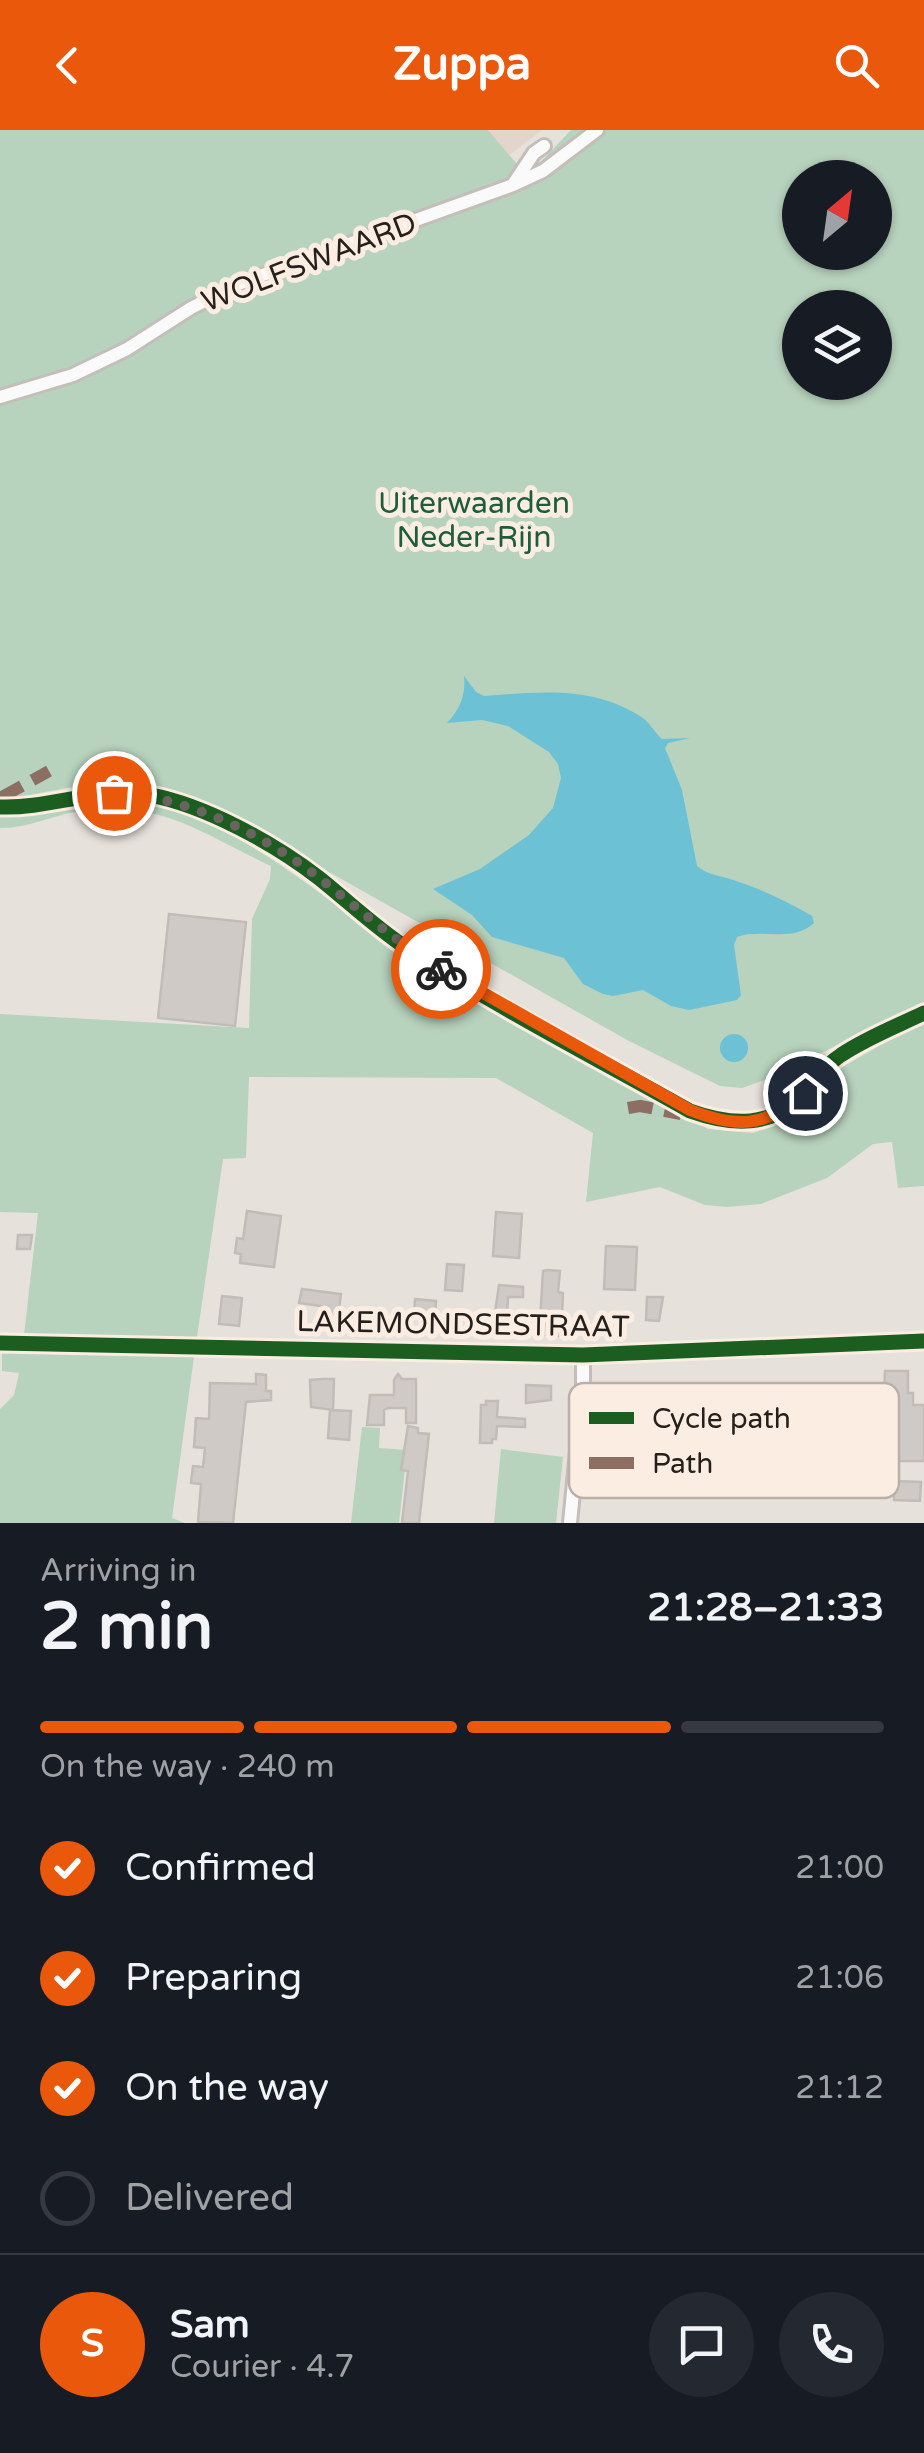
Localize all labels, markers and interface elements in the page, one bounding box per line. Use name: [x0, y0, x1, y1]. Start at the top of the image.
icon: back: [40, 38, 95, 93]
text: Zuppa: [393, 38, 531, 92]
icon: search: [829, 38, 884, 93]
north arrow: [782, 160, 892, 270]
map controls: [782, 160, 892, 400]
street label: WOLFSWAARD: [197, 205, 422, 320]
button: layers: [782, 290, 892, 400]
park label: Uiterwaarden Neder-Rijn: [378, 485, 570, 556]
pin: [72, 751, 157, 836]
icon: bag: [87, 766, 142, 821]
courier: [391, 919, 491, 1019]
icon: bike: [414, 942, 469, 997]
pin: [763, 1051, 848, 1136]
icon: home: [778, 1066, 833, 1121]
street label: LAKEMONDSESTRAAT: [296, 1303, 630, 1346]
legend: [569, 1383, 899, 1498]
text: Cycle path: [652, 1402, 791, 1436]
text: Path: [652, 1447, 713, 1481]
text: Arriving in: [40, 1552, 197, 1590]
text: 21:28–21:33: [647, 1585, 884, 1631]
text: 2 min: [40, 1588, 213, 1667]
text: On the way · 240 m: [40, 1748, 335, 1786]
icon: check: [40, 1841, 95, 1896]
text: Confirmed: [125, 1845, 316, 1891]
text: 21:00: [795, 1849, 884, 1887]
icon: check: [40, 1951, 95, 2006]
text: Preparing: [125, 1955, 302, 2001]
text: 21:06: [795, 1959, 884, 1997]
icon: check: [40, 2061, 95, 2116]
text: On the way: [125, 2065, 329, 2111]
text: 21:12: [795, 2069, 884, 2107]
text: Delivered: [125, 2175, 294, 2221]
button: chat: [649, 2292, 754, 2397]
button: phone: [779, 2292, 884, 2397]
text: Sam: [170, 2302, 250, 2348]
text: S: [81, 2321, 104, 2367]
text: Courier · 4.7: [170, 2348, 354, 2386]

